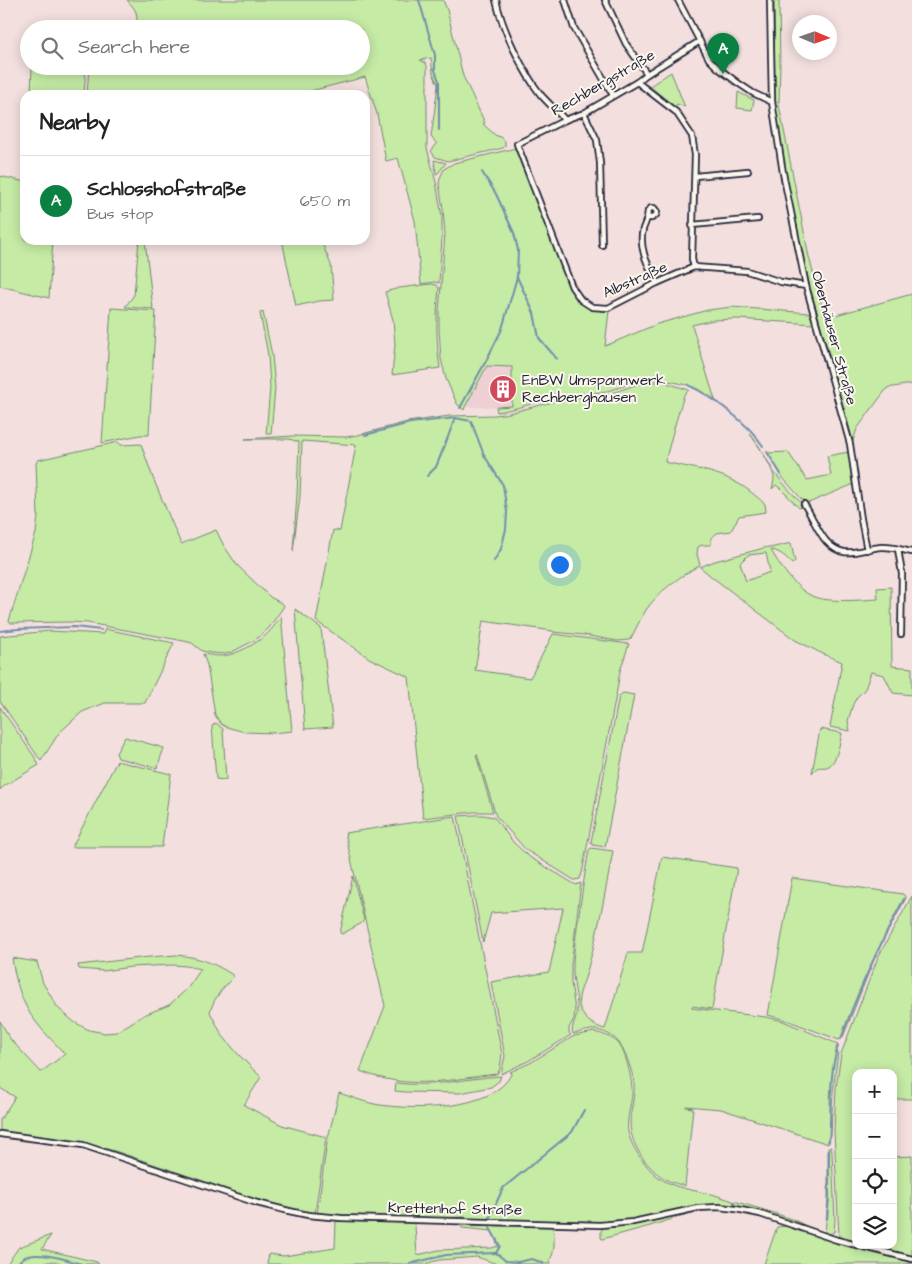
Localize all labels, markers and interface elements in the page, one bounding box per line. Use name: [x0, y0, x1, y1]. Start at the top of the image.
north arrow: [792, 15, 837, 60]
search box: [20, 20, 370, 75]
pin: A: [707, 33, 739, 74]
icon: search: [38, 34, 66, 62]
text: Search here: [78, 34, 190, 61]
street label: Rechbergstraße: [547, 45, 659, 122]
text: Nearby: [40, 108, 110, 137]
text: Schlosshofstraße: [87, 176, 246, 203]
text: A: [51, 190, 61, 212]
text: 650 m: [300, 190, 350, 212]
text: Bus stop: [87, 203, 153, 225]
street label: Albstraße: [599, 256, 671, 304]
street label: Oberhäuser Straße: [806, 269, 862, 407]
place label: EnBW Umspannwerk Rechberghausen: [522, 370, 666, 409]
building icon: EnBW Umspannwerk Rechberghausen: [488, 374, 518, 404]
your location: [547, 552, 573, 578]
map controls: [852, 1069, 897, 1249]
button: +: [852, 1069, 897, 1114]
button: −: [852, 1114, 897, 1159]
button: locate: [852, 1159, 897, 1204]
street label: Krettenhof Straße: [388, 1197, 522, 1221]
button: layers: [852, 1204, 897, 1249]

